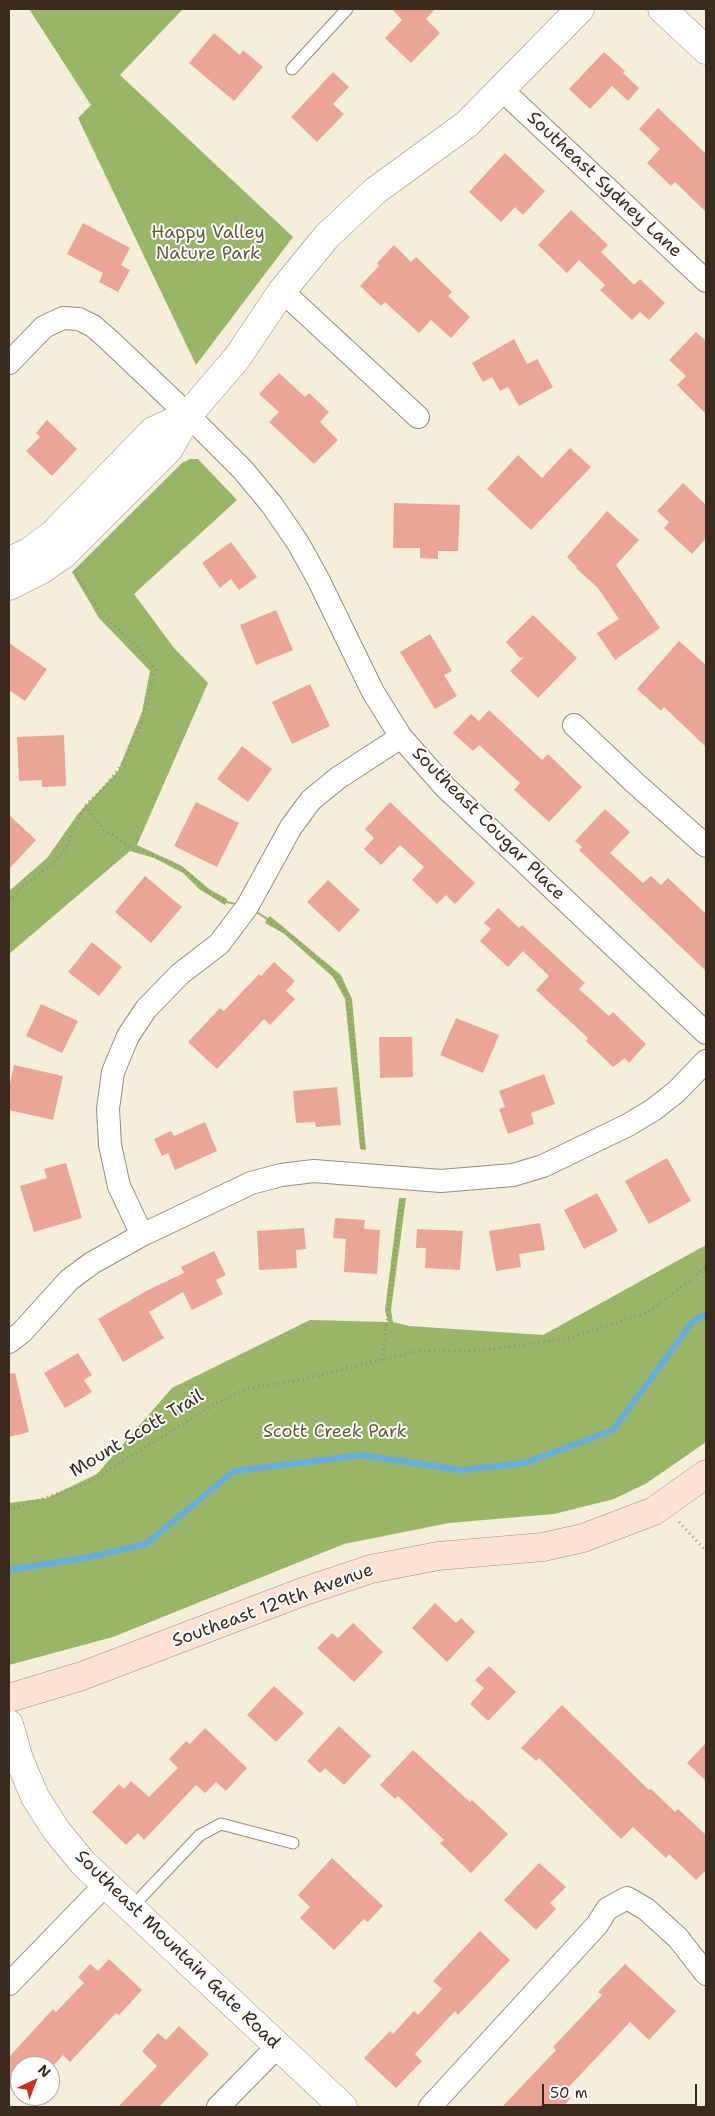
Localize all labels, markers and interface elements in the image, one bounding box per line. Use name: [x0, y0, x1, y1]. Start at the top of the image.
street label: Southeast Sydney Lane: [522, 108, 686, 262]
park label: Happy Valley Nature Park: [151, 222, 265, 264]
street label: Southeast Cougar Place: [407, 743, 569, 905]
street label: Mount Scott Trail: [66, 1386, 208, 1482]
park label: Scott Creek Park: [263, 1421, 407, 1443]
street label: Southeast 129th Avenue: [170, 1560, 376, 1652]
street label: Southeast Mountain Gate Road: [70, 1846, 284, 2054]
north arrow: [10, 2056, 60, 2106]
text: N: [34, 2060, 55, 2081]
scale bar: [545, 2074, 700, 2106]
text: 50 m: [550, 2083, 588, 2103]

